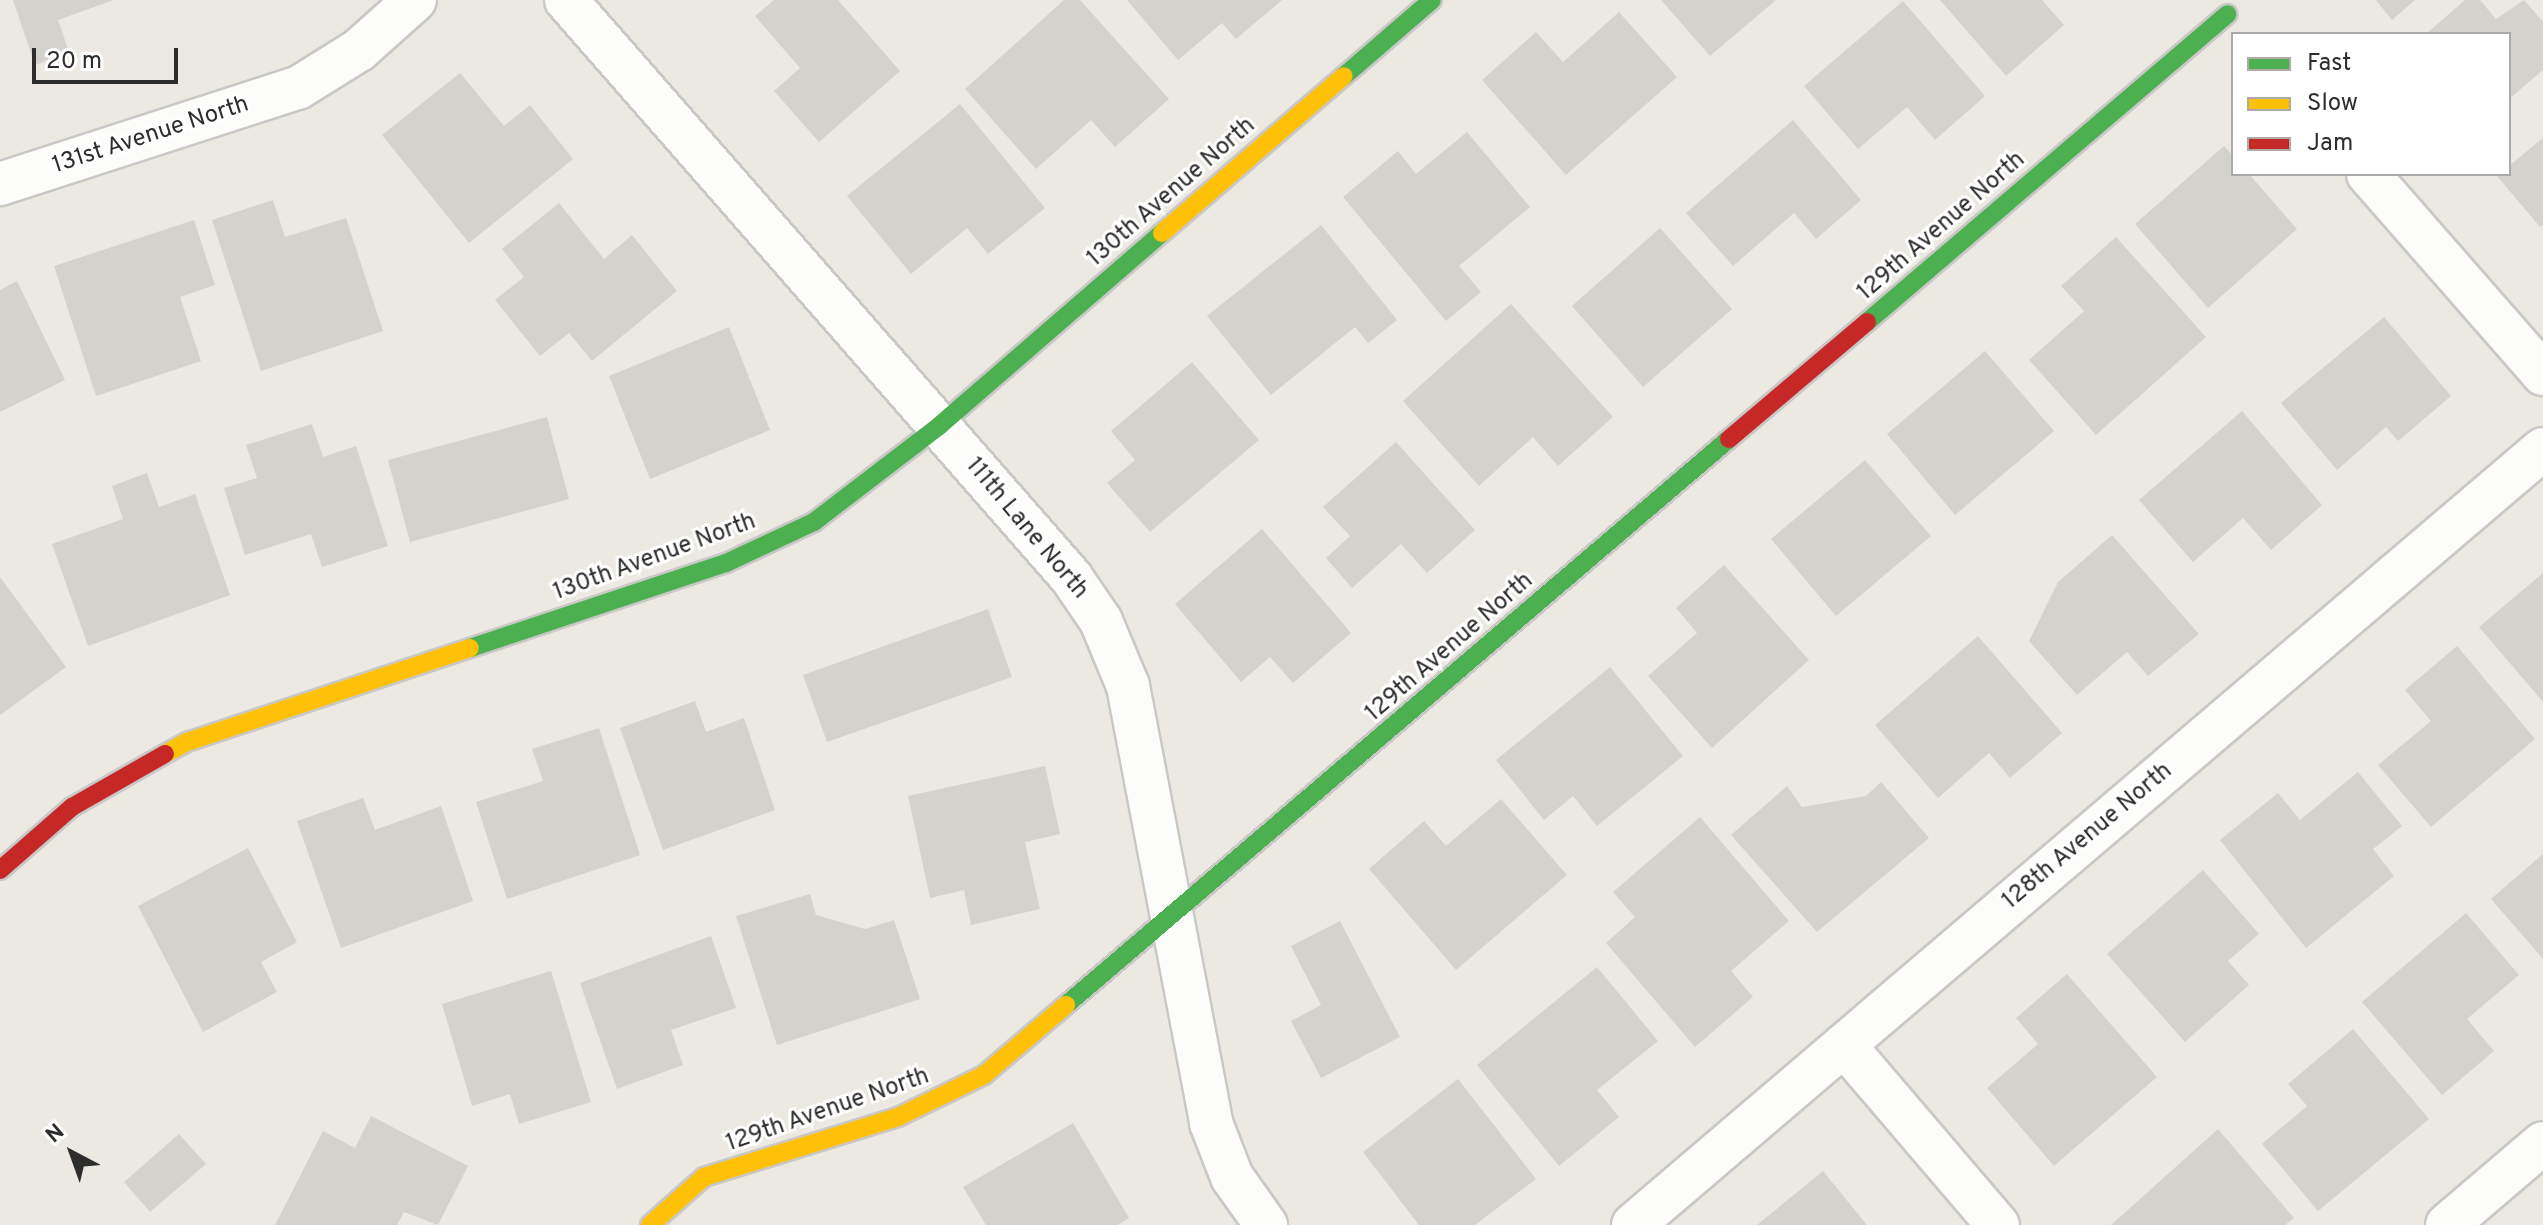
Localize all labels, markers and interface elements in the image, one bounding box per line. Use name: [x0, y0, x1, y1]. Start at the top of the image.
scale bar: [36, 32, 182, 82]
legend: [2231, 32, 2511, 176]
text: 20 m: [46, 47, 102, 77]
text: Fast: [2307, 49, 2351, 79]
text: Slow: [2307, 89, 2358, 119]
street label: 131st Avenue North: [49, 91, 253, 181]
street label: 130th Avenue North: [1082, 112, 1262, 274]
text: Jam: [2307, 129, 2353, 159]
street label: 129th Avenue North: [1852, 146, 2032, 308]
street label: 111th Lane North: [959, 453, 1093, 605]
street label: 130th Avenue North: [549, 508, 761, 608]
street label: 129th Avenue North: [1360, 567, 1540, 729]
street label: 128th Avenue North: [1997, 757, 2179, 917]
street label: 129th Avenue North: [722, 1063, 934, 1159]
north arrow: [32, 1113, 112, 1193]
text: N: [41, 1119, 71, 1150]

